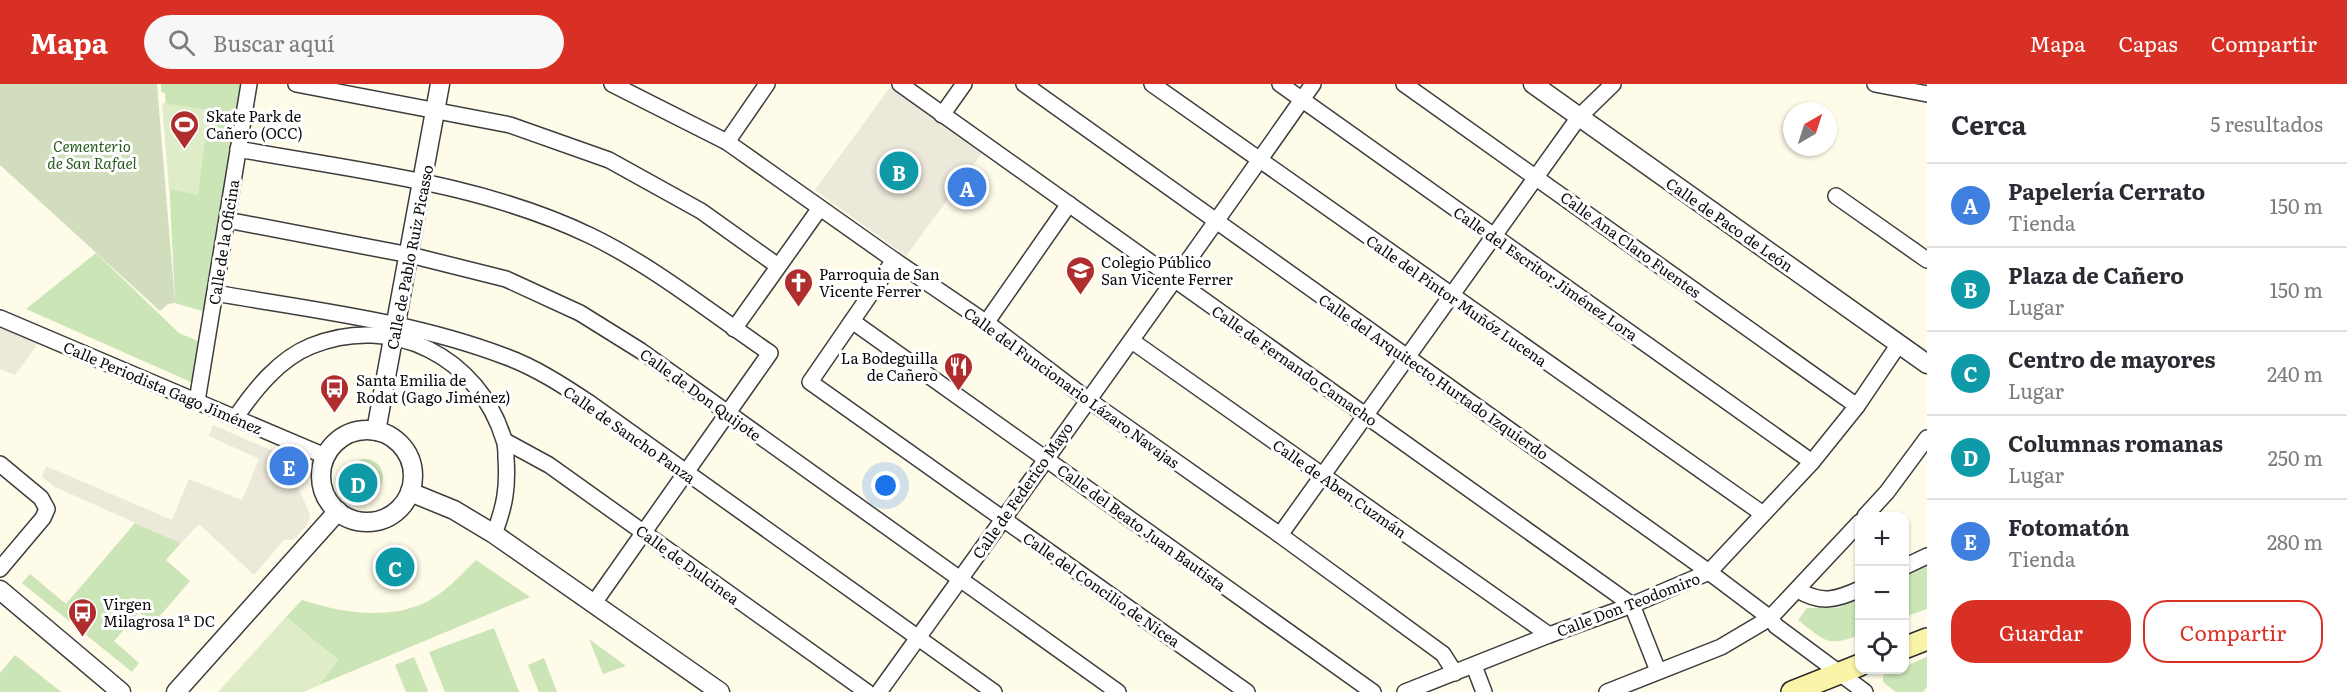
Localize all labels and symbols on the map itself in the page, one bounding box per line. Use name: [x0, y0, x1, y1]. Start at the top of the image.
north arrow: [1783, 102, 1837, 156]
place label: Skate Park de Cañero (OCC): [206, 104, 303, 144]
sports icon: Skate Park de Cañero (OCC): [169, 108, 201, 150]
park label: Cementerio de San Rafael: [47, 134, 138, 174]
pin: B: [880, 148, 918, 194]
street label: Calle de Pablo Ruiz Picasso: [380, 162, 438, 351]
pin: A: [948, 164, 986, 210]
street label: Calle de Paco de León: [1662, 171, 1798, 277]
street label: Calle de la Oficina: [202, 177, 244, 306]
street label: Calle Ana Claro Fuentes: [1556, 185, 1706, 303]
street label: Calle del Escritor Jiménez Lora: [1449, 200, 1644, 346]
street label: Calle del Pintor Muñóz Lucena: [1362, 229, 1553, 372]
place label: Colegio Público San Vicente Ferrer: [1101, 250, 1233, 290]
school or university icon: Colegio Público San Vicente Ferrer: [1064, 254, 1096, 296]
place label: Parroquia de San Vicente Ferrer: [819, 262, 940, 302]
church icon: Parroquia de San Vicente Ferrer: [782, 266, 814, 308]
street label: Calle del Arquitecto Hurtado Izquierdo: [1314, 287, 1554, 465]
street label: Calle de Fernando Camacho: [1207, 299, 1383, 431]
street label: Calle del Funcionario Lázaro Navajas: [960, 301, 1185, 473]
street label: Calle Periodista Gago Jiménez: [60, 335, 266, 439]
street label: Calle de Don Quijote: [636, 342, 767, 446]
place label: La Bodeguilla de Cañero: [841, 346, 939, 386]
restaurant icon: La Bodeguilla de Cañero: [943, 350, 975, 392]
place label: Santa Emilia de Rodat (Gago Jiménez): [356, 368, 510, 408]
bus stop icon: Santa Emilia de Rodat (Gago Jiménez): [319, 372, 351, 414]
street label: Calle de Sancho Panza: [559, 380, 702, 489]
street label: Calle de Federico Mayo: [966, 417, 1078, 563]
street label: Calle de Aben Cuzmán: [1268, 433, 1412, 543]
pin: E: [270, 444, 308, 488]
street label: Calle del Beato Juan Bautista: [1053, 458, 1232, 597]
pin: D: [338, 460, 378, 506]
your location: [871, 471, 900, 500]
street label: Calle de Dulcinea: [631, 519, 745, 610]
street label: Calle del Concilio de Nicea: [1019, 526, 1186, 653]
pin: C: [376, 544, 414, 590]
street label: Calle Don Teodomiro: [1553, 566, 1703, 642]
place label: Virgen Milagrosa 1ª DC: [103, 592, 215, 632]
bus stop icon: Virgen Milagrosa 1ª DC: [66, 596, 98, 638]

